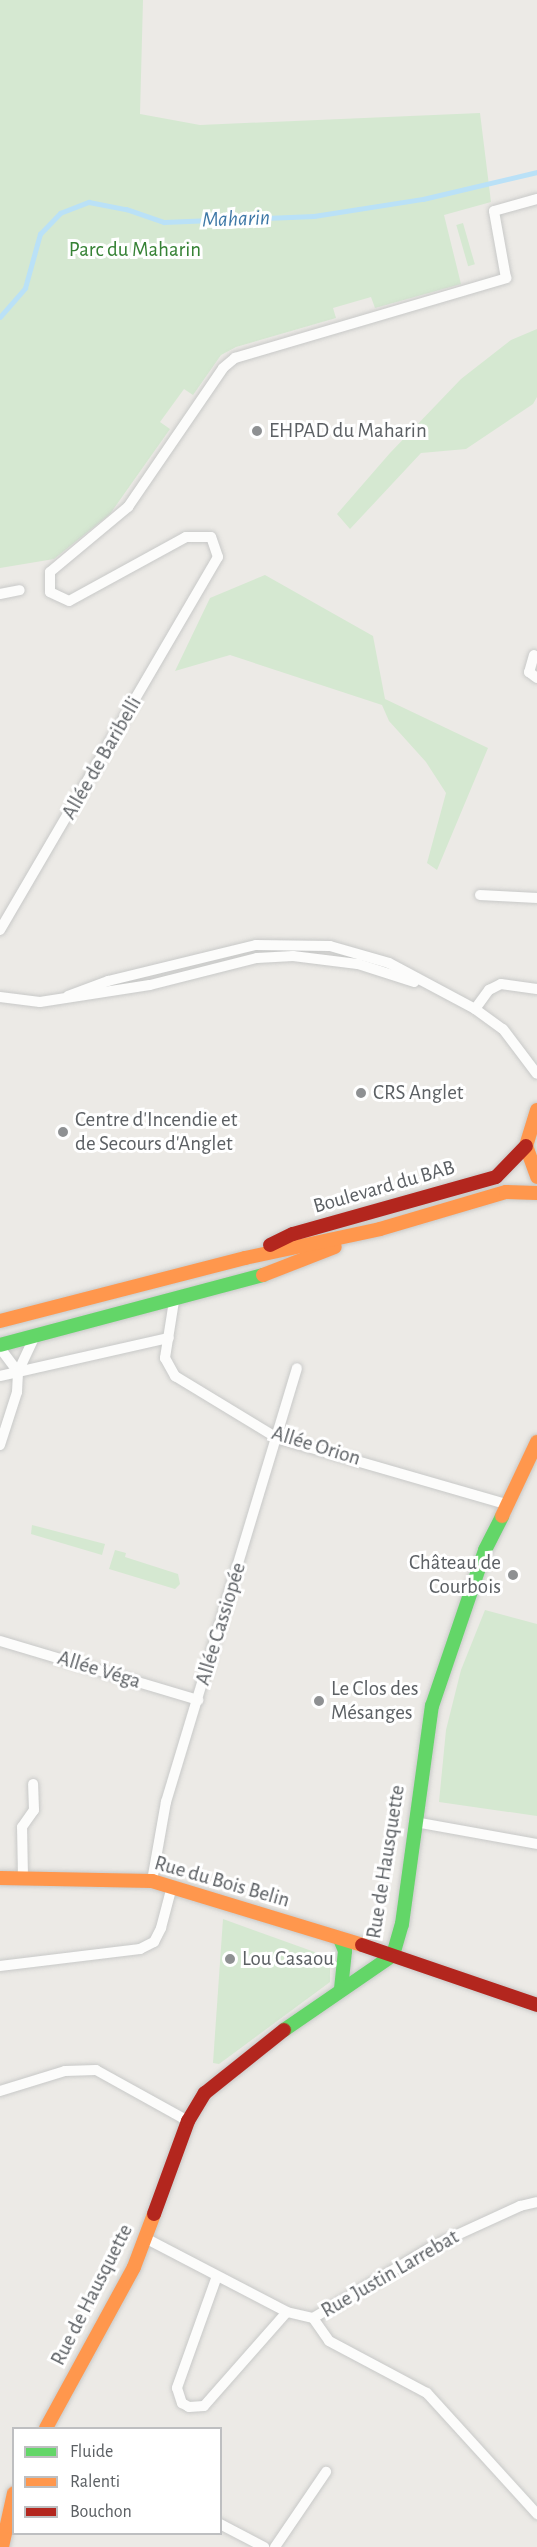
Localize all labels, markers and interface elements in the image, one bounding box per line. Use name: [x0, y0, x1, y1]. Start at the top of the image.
water label: Maharin: [202, 205, 270, 233]
park label: Parc du Maharin: [69, 237, 201, 263]
place label: EHPAD du Maharin: [269, 418, 427, 444]
marker: EHPAD du Maharin: [250, 424, 264, 438]
street label: Allée de Baribelli: [57, 692, 147, 824]
place label: CRS Anglet: [373, 1080, 464, 1106]
marker: CRS Anglet: [354, 1086, 368, 1100]
place label: Centre d'Incendie et de Secours d'Anglet: [75, 1107, 237, 1157]
marker: Centre d'Incendie et de Secours d'Anglet: [56, 1125, 70, 1139]
street label: Boulevard du BAB: [310, 1155, 458, 1219]
street label: Allée Orion: [269, 1421, 363, 1471]
place label: Château de Courbois: [409, 1550, 501, 1600]
street label: Allée Cassiopée: [190, 1560, 252, 1688]
marker: Château de Courbois: [506, 1568, 520, 1582]
street label: Allée Véga: [54, 1645, 144, 1695]
place label: Le Clos des Mésanges: [331, 1676, 419, 1726]
marker: Le Clos des Mésanges: [312, 1694, 326, 1708]
street label: Rue de Hausquette: [361, 1783, 411, 1941]
street label: Rue du Bois Belin: [151, 1851, 293, 1913]
place label: Lou Casaou: [242, 1946, 334, 1972]
marker: Lou Casaou: [223, 1952, 237, 1966]
street label: Rue de Hausquette: [46, 2220, 138, 2370]
street label: Rue Justin Larrebat: [317, 2224, 463, 2324]
legend: [12, 2427, 222, 2535]
text: Fluide: [70, 2443, 113, 2461]
text: Ralenti: [70, 2473, 120, 2491]
text: Bouchon: [70, 2503, 132, 2521]

